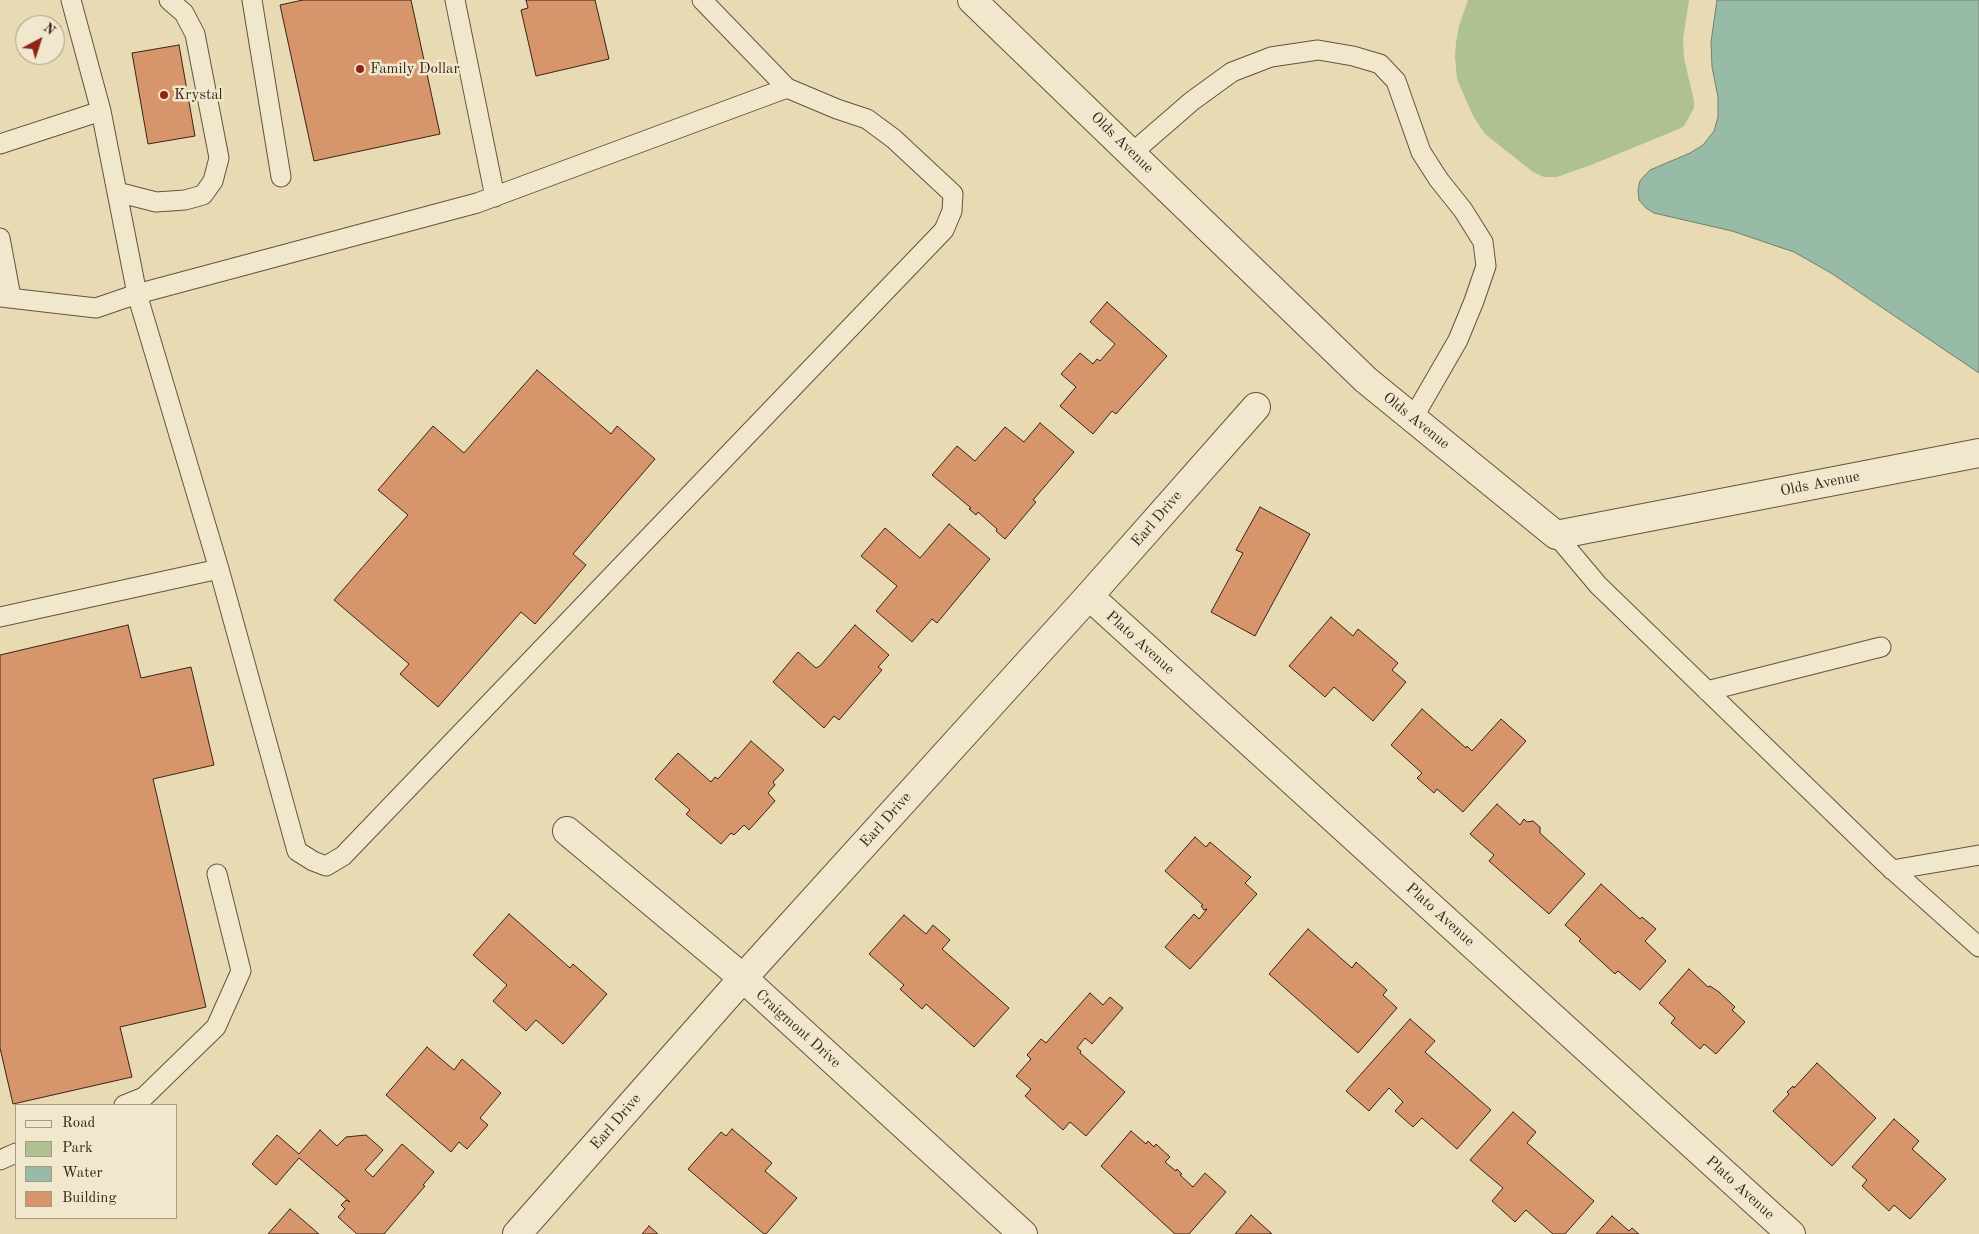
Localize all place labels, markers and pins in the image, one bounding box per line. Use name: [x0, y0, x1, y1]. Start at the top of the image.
place label: Family Dollar: [370, 60, 460, 78]
marker: Family Dollar: [354, 63, 366, 75]
place label: Krystal: [174, 86, 223, 104]
marker: Krystal: [158, 89, 170, 101]

